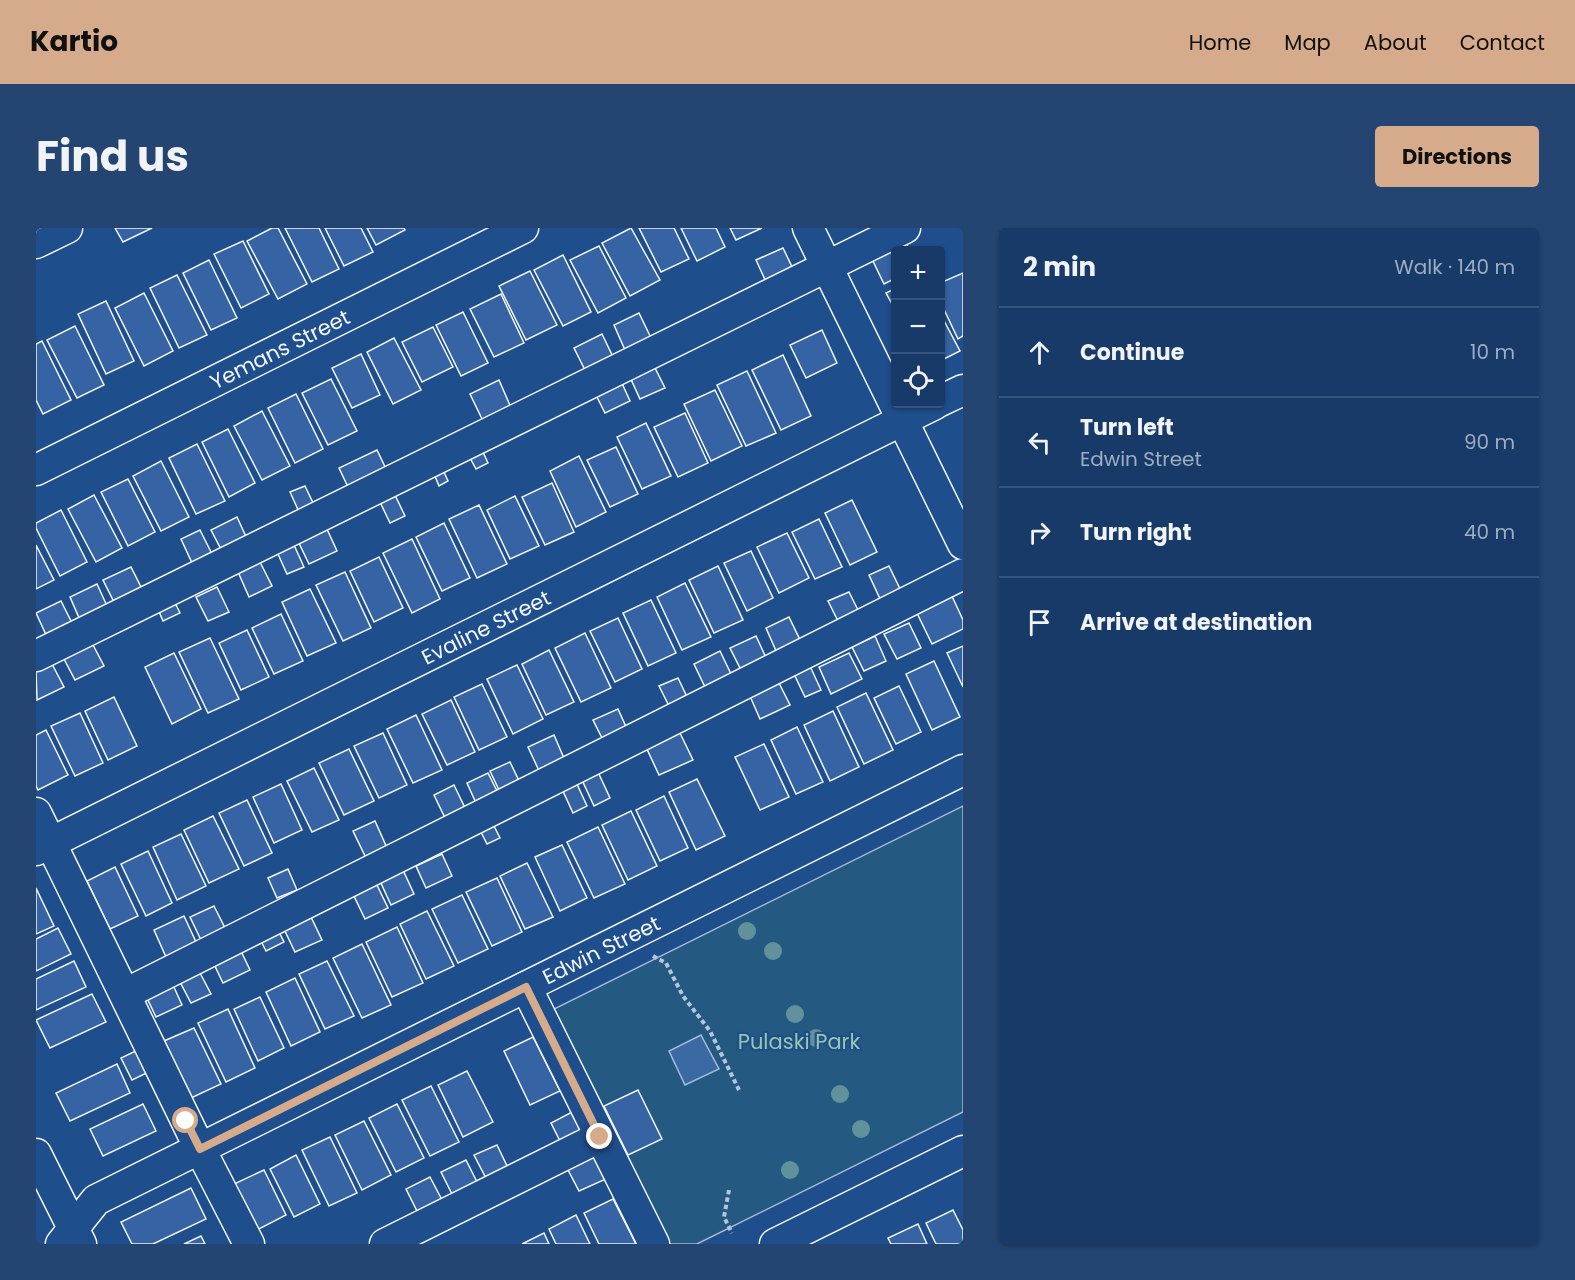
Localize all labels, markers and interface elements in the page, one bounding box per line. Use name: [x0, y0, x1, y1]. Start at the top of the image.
text: Kartio: [30, 22, 118, 61]
text: Home: [1189, 28, 1251, 57]
text: Map: [1284, 28, 1331, 57]
text: About: [1364, 28, 1427, 57]
text: Contact: [1460, 28, 1545, 57]
button: Directions: [1375, 126, 1539, 187]
text: Find us: [36, 127, 189, 186]
map controls: [891, 246, 945, 408]
button: +: [891, 246, 945, 300]
text: 2 min: [1023, 249, 1096, 285]
text: Walk · 140 m: [1394, 253, 1515, 281]
button: −: [891, 300, 945, 354]
street label: Yemans Street: [205, 302, 354, 396]
icon: ahead: [1023, 336, 1056, 369]
text: Continue: [1080, 337, 1184, 368]
text: 10 m: [1470, 338, 1515, 366]
button: locate: [891, 354, 945, 408]
text: Turn left: [1080, 412, 1174, 443]
icon: left: [1023, 426, 1056, 459]
text: 90 m: [1464, 428, 1515, 456]
text: Edwin Street: [1080, 445, 1202, 473]
icon: right: [1023, 516, 1056, 549]
text: Turn right: [1080, 517, 1191, 548]
text: 40 m: [1464, 518, 1515, 546]
street label: Evaline Street: [416, 583, 555, 671]
icon: arrive: [1023, 606, 1056, 639]
text: Arrive at destination: [1080, 607, 1312, 638]
street label: Edwin Street: [537, 908, 665, 991]
park label: Pulaski Park: [738, 1027, 860, 1056]
route start: [172, 1107, 198, 1133]
route end: [586, 1123, 612, 1149]

